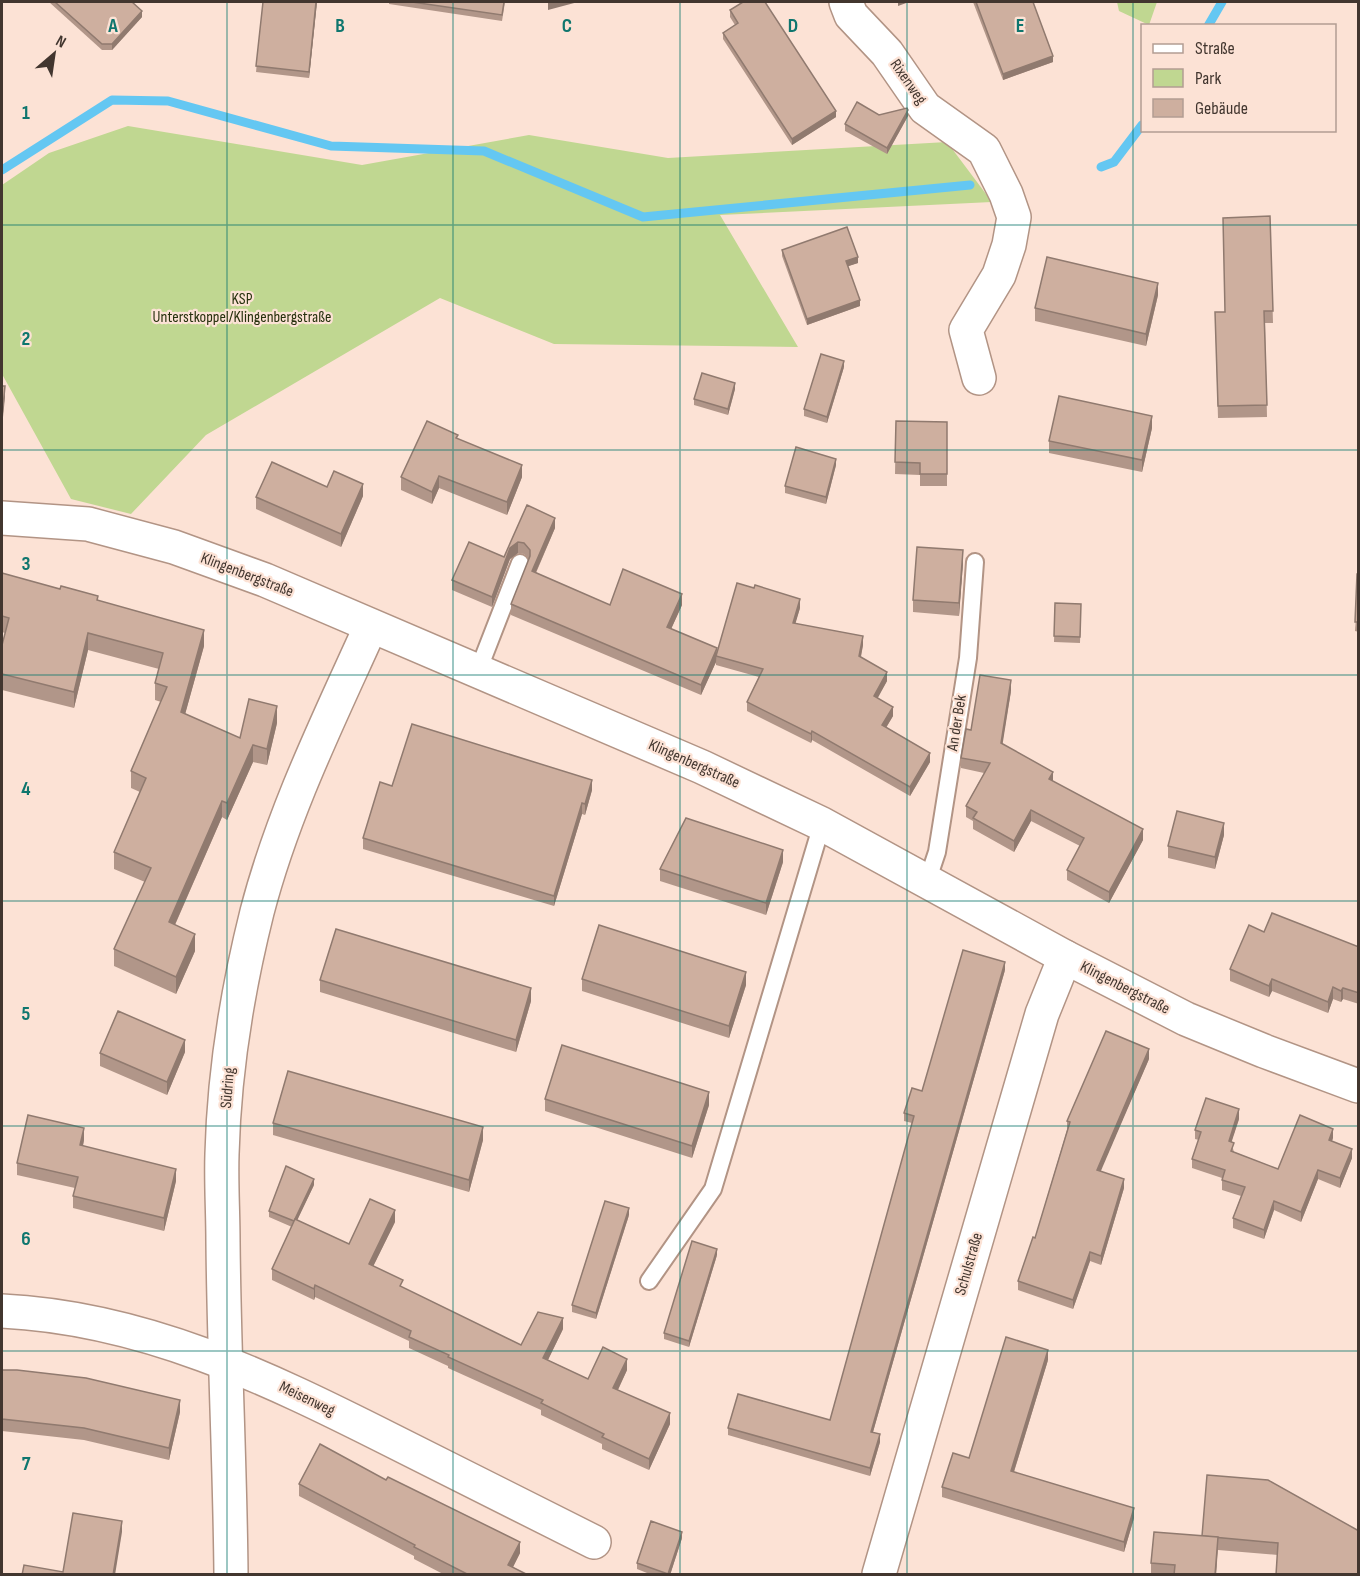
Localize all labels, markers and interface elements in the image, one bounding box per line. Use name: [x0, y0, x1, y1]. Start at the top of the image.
text: A: [107, 14, 118, 38]
text: B: [335, 14, 345, 38]
text: C: [562, 14, 572, 38]
text: D: [788, 14, 798, 38]
text: E: [1016, 14, 1024, 38]
north arrow: [24, 24, 84, 84]
legend: [1141, 24, 1336, 132]
text: N: [52, 32, 69, 53]
text: Straße: [1195, 38, 1235, 59]
street label: Rixenweg: [886, 56, 930, 108]
text: Park: [1195, 68, 1221, 89]
text: Gebäude: [1195, 98, 1248, 119]
text: 1: [22, 101, 30, 125]
park label: KSP Unterstkoppel/Klingenbergstraße: [153, 290, 331, 327]
text: 2: [22, 327, 30, 351]
street label: Klingenbergstraße: [198, 549, 296, 601]
text: 3: [22, 552, 31, 576]
street label: An der Bek: [943, 694, 971, 753]
street label: Klingenbergstraße: [645, 735, 743, 793]
text: 4: [21, 777, 31, 801]
street label: Klingenbergstraße: [1077, 957, 1173, 1019]
text: 5: [22, 1002, 31, 1026]
street label: Südring: [217, 1067, 239, 1109]
text: 6: [21, 1227, 31, 1251]
street label: Schulstraße: [951, 1231, 987, 1297]
street label: Meisenweg: [276, 1377, 338, 1421]
text: 7: [22, 1452, 31, 1476]

